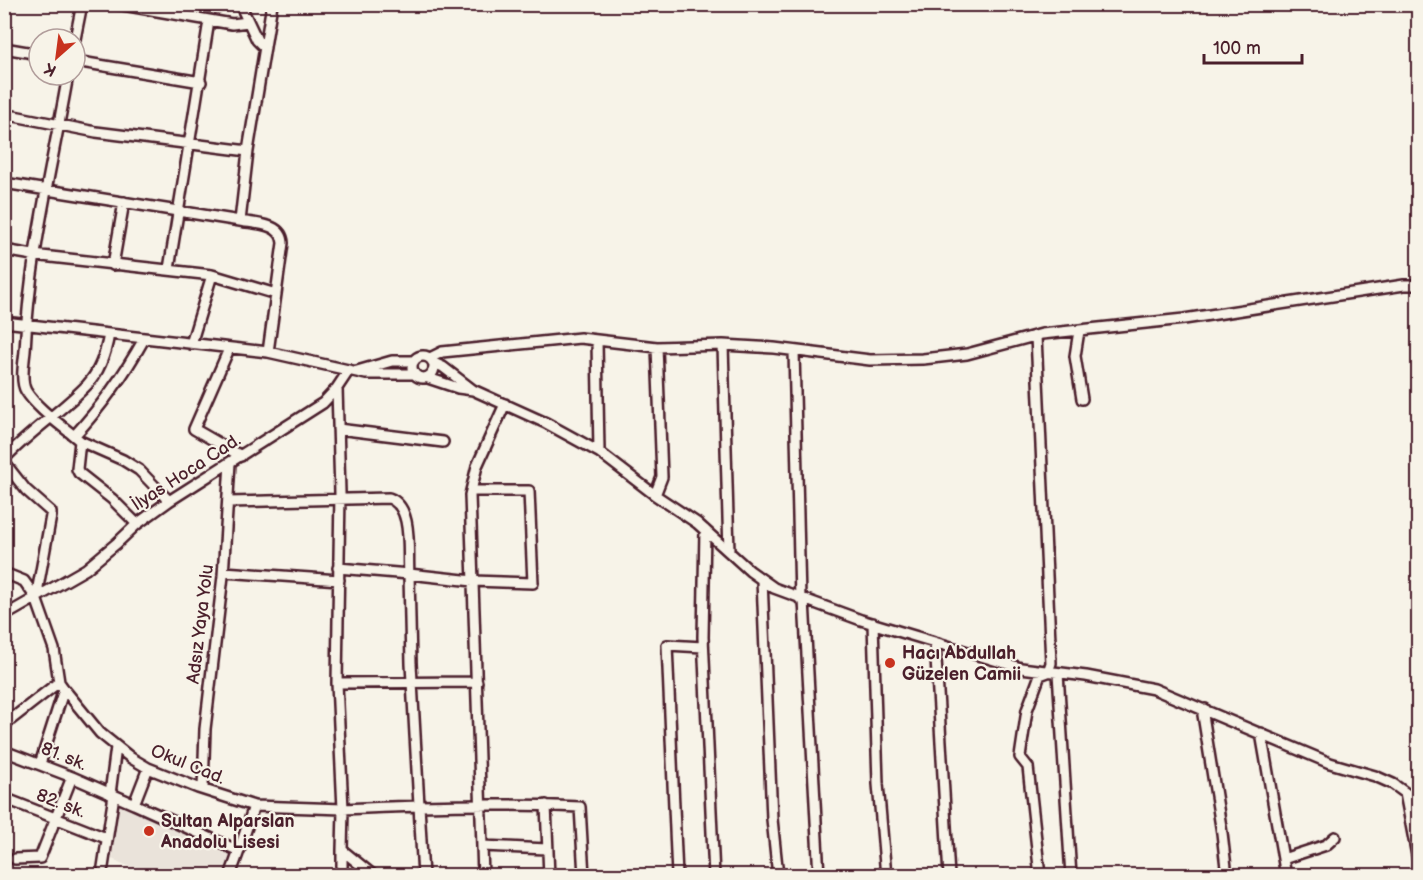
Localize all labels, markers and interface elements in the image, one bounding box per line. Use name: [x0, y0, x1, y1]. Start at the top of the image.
north arrow: [27, 27, 87, 87]
scale bar: [1204, 27, 1302, 65]
text: 100 m: [1213, 38, 1261, 59]
text: K: [41, 58, 60, 80]
street label: İlyas Hoca Cad.: [127, 429, 245, 515]
street label: Adsız Yaya Yolu: [183, 563, 218, 685]
place label: Hacı Abdullah Güzelen Camii: [902, 643, 1021, 685]
marker: Hacı Abdullah Güzelen Camii: [883, 656, 897, 670]
street label: 81. sk.: [38, 738, 90, 775]
street label: Okul Cad.: [148, 740, 228, 789]
street label: 82. sk.: [33, 785, 88, 822]
place label: Sultan Alparslan Anadolu Lisesi: [160, 811, 295, 853]
marker: Sultan Alparslan Anadolu Lisesi: [142, 824, 156, 838]

